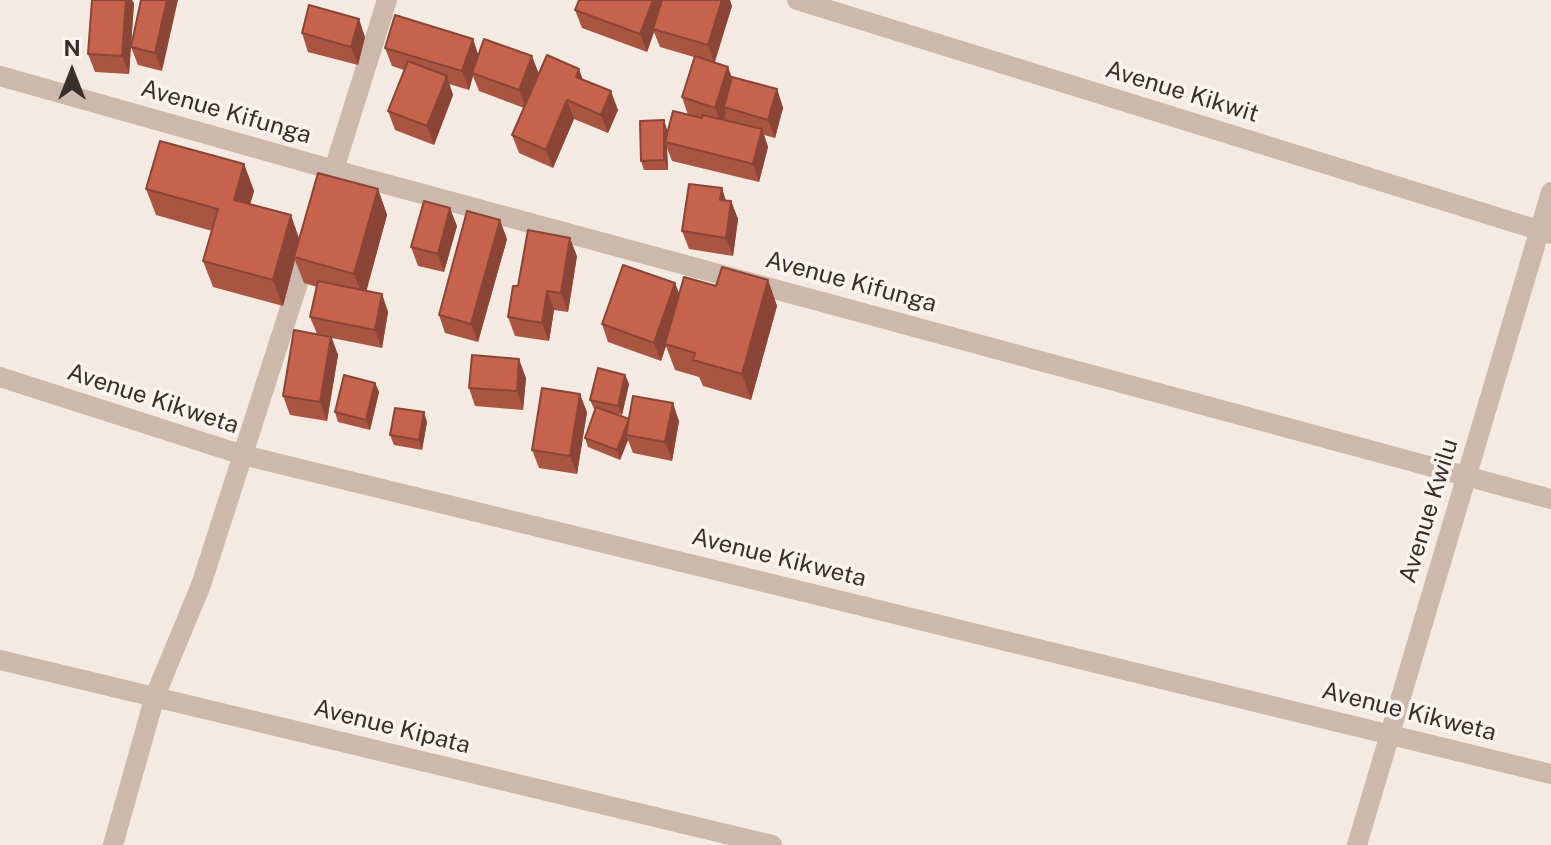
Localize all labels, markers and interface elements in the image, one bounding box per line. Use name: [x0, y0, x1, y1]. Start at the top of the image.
north arrow: [32, 32, 112, 112]
text: N: [63, 35, 81, 61]
street label: Avenue Kikwit: [1102, 55, 1262, 129]
street label: Avenue Kifunga: [138, 74, 314, 150]
street label: Avenue Kifunga: [762, 245, 940, 319]
street label: Avenue Kikweta: [64, 358, 242, 440]
street label: Avenue Kwilu: [1393, 435, 1465, 587]
street label: Avenue Kikweta: [689, 522, 869, 594]
street label: Avenue Kikweta: [1319, 676, 1499, 748]
street label: Avenue Kipata: [311, 694, 473, 760]

